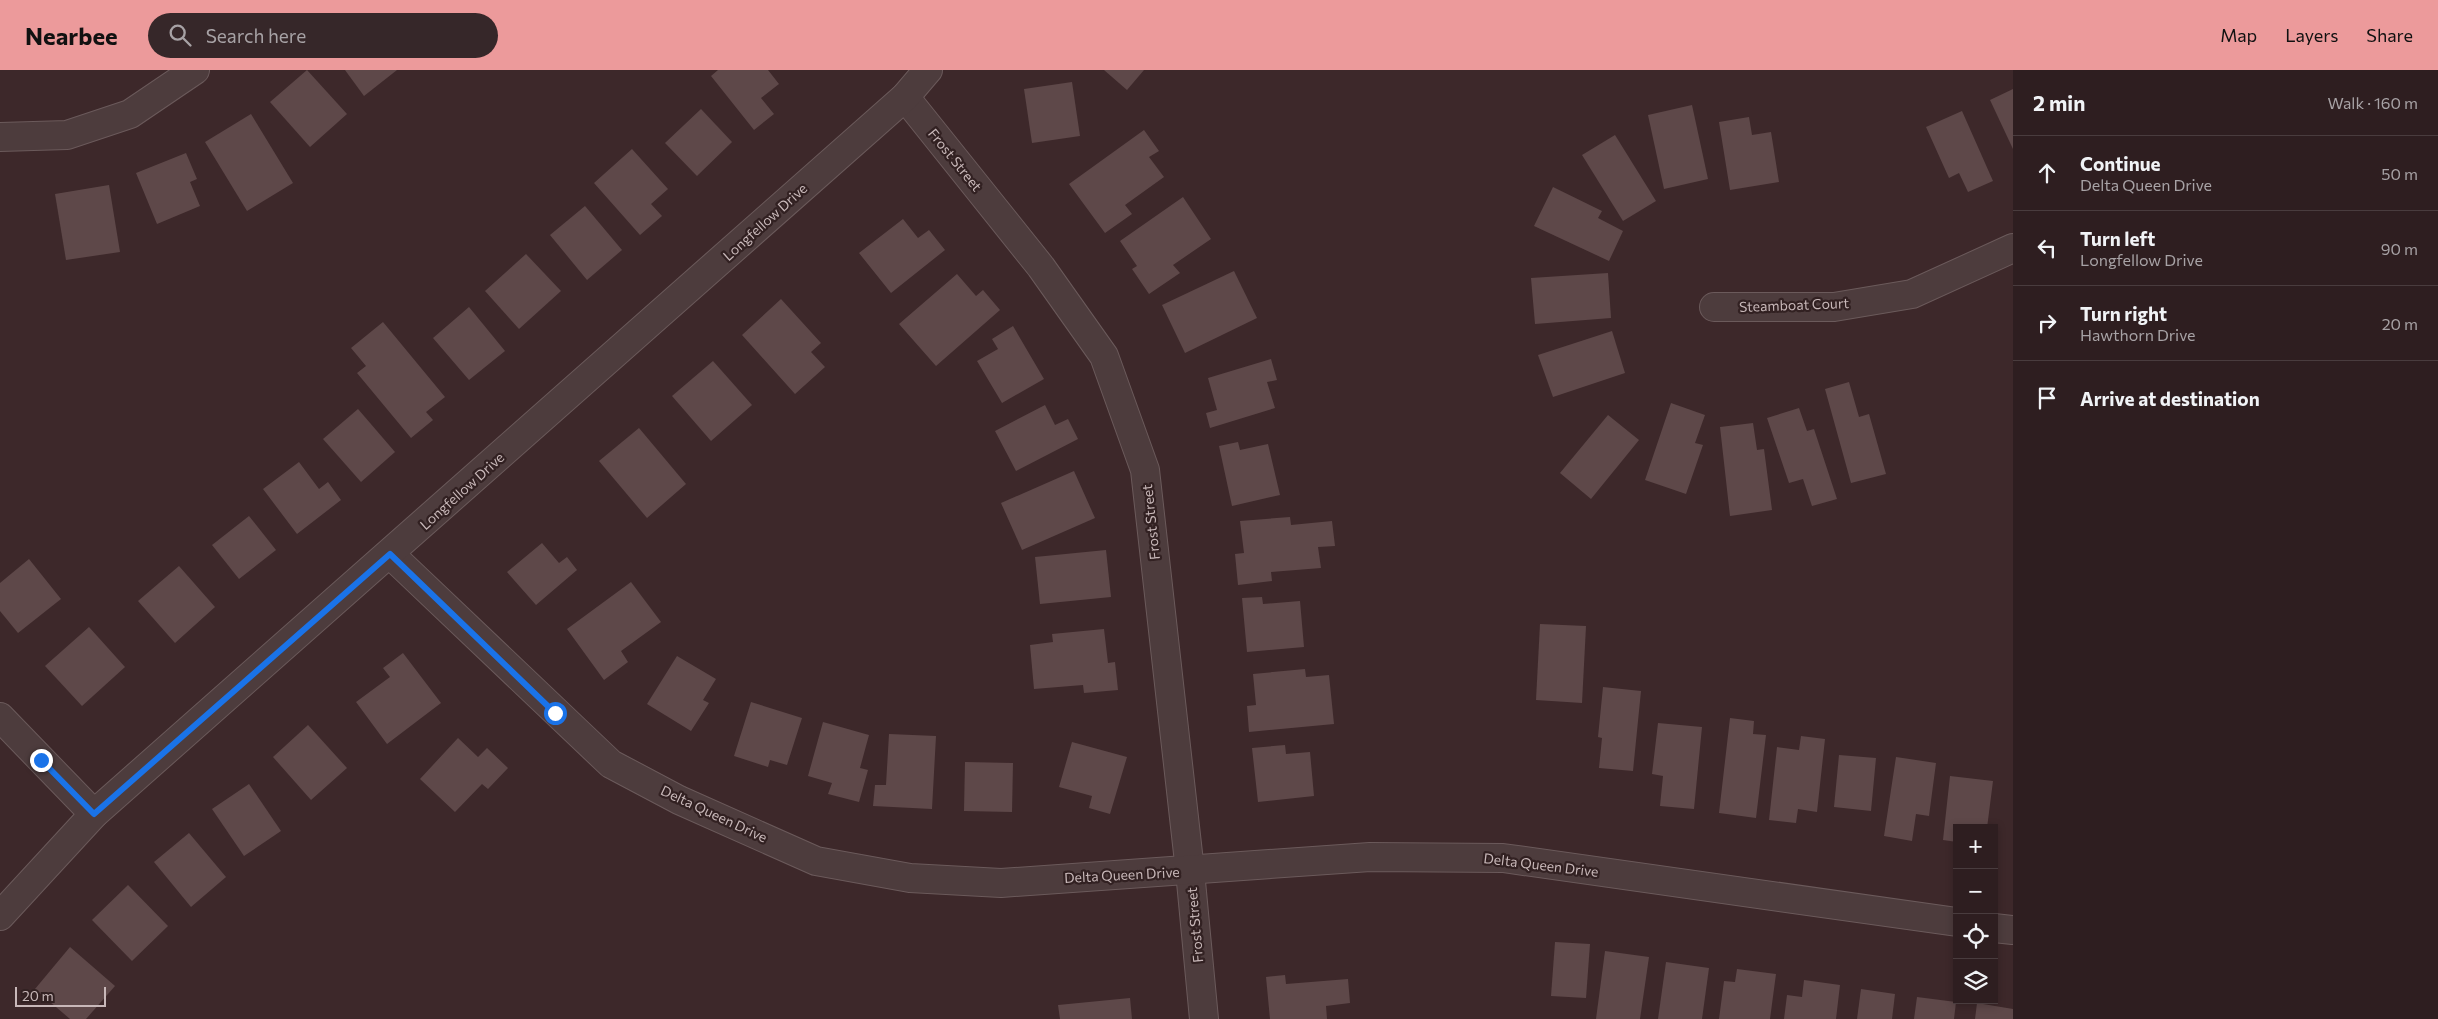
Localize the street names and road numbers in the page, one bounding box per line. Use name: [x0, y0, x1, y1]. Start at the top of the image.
street label: Frost Street: [925, 125, 986, 195]
street label: Longfellow Drive: [719, 179, 810, 264]
street label: Steamboat Court: [1739, 294, 1850, 315]
street label: Longfellow Drive: [416, 448, 507, 533]
street label: Frost Street: [1138, 483, 1163, 561]
street label: Delta Queen Drive: [658, 781, 770, 846]
street label: Delta Queen Drive: [1483, 849, 1599, 880]
street label: Delta Queen Drive: [1064, 863, 1180, 886]
street label: Frost Street: [1183, 886, 1206, 964]

